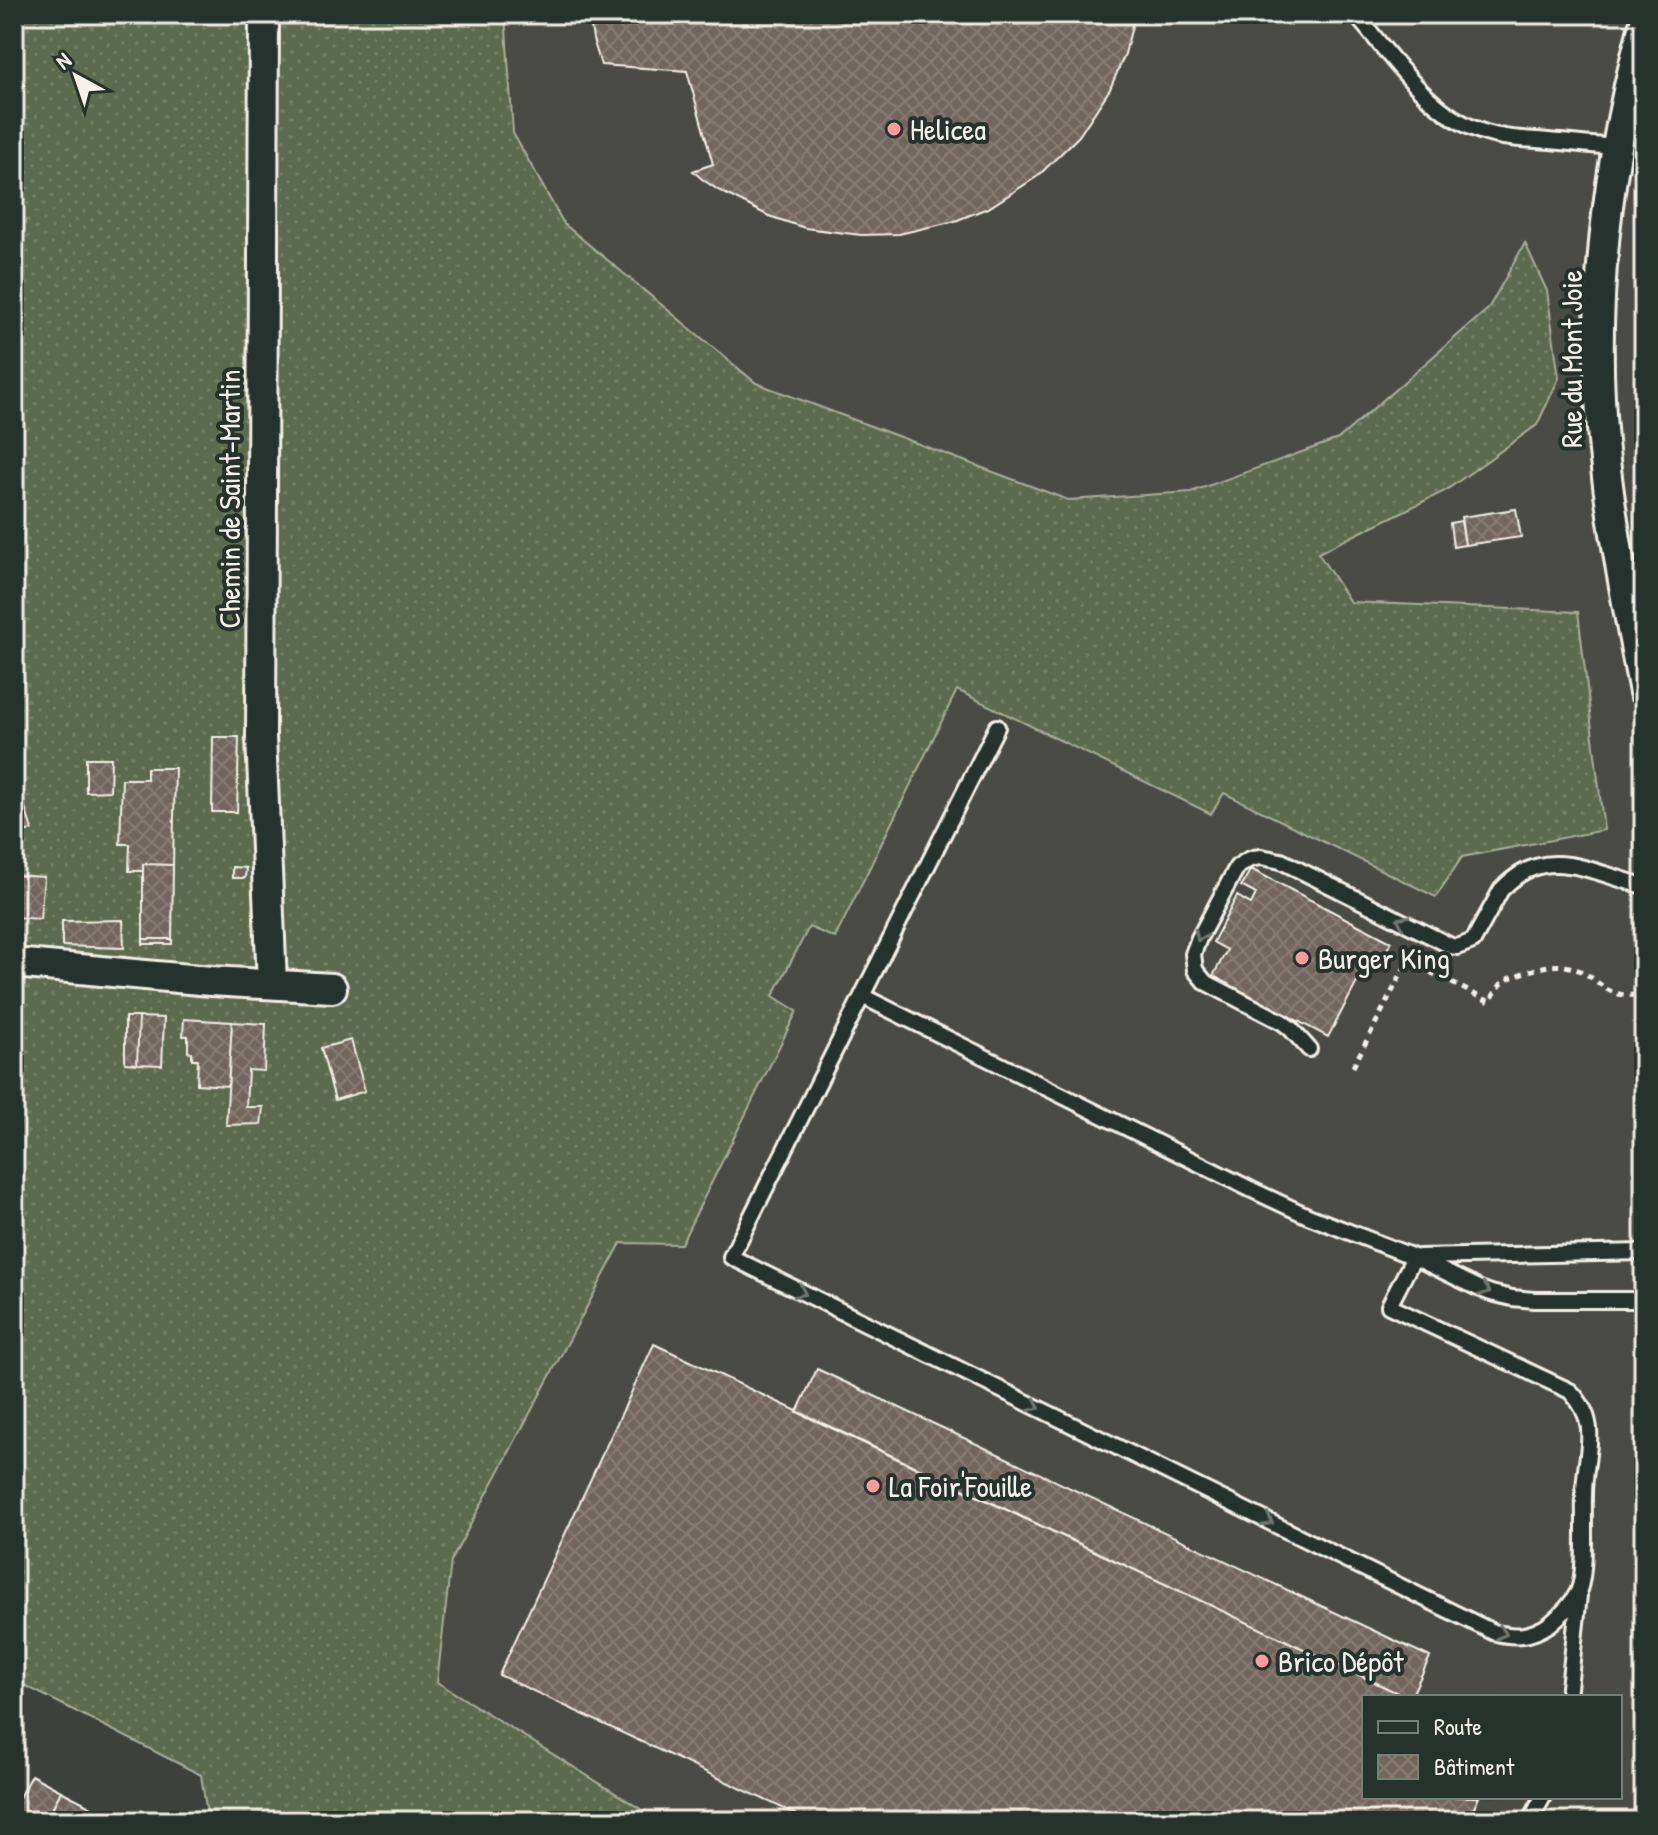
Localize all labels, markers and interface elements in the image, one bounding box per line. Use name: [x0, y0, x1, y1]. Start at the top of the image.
north arrow: [36, 36, 116, 116]
text: N: [49, 45, 77, 76]
place label: Helicea: [910, 109, 986, 149]
marker: Helicea: [885, 120, 903, 138]
street label: Rue du Mont Joie: [1551, 270, 1591, 448]
street label: Chemin de Saint-Martin: [209, 369, 249, 629]
one-way arrow: [1396, 915, 1411, 931]
one-way arrow: [1194, 927, 1210, 942]
place label: Burger King: [1318, 938, 1450, 978]
marker: Burger King: [1293, 949, 1311, 967]
one-way arrow: [1477, 1280, 1491, 1296]
one-way arrow: [793, 1282, 808, 1298]
one-way arrow: [1027, 1396, 1041, 1412]
place label: La Foir'Fouille: [889, 1466, 1032, 1506]
marker: La Foir'Fouille: [864, 1477, 882, 1495]
one-way arrow: [1260, 1511, 1275, 1526]
one-way arrow: [1495, 1624, 1509, 1641]
place label: Brico Dépôt: [1278, 1641, 1404, 1681]
marker: Brico Dépôt: [1253, 1652, 1271, 1670]
legend: [1362, 1695, 1622, 1799]
text: Route: [1434, 1710, 1482, 1742]
text: Bâtiment: [1434, 1750, 1515, 1782]

